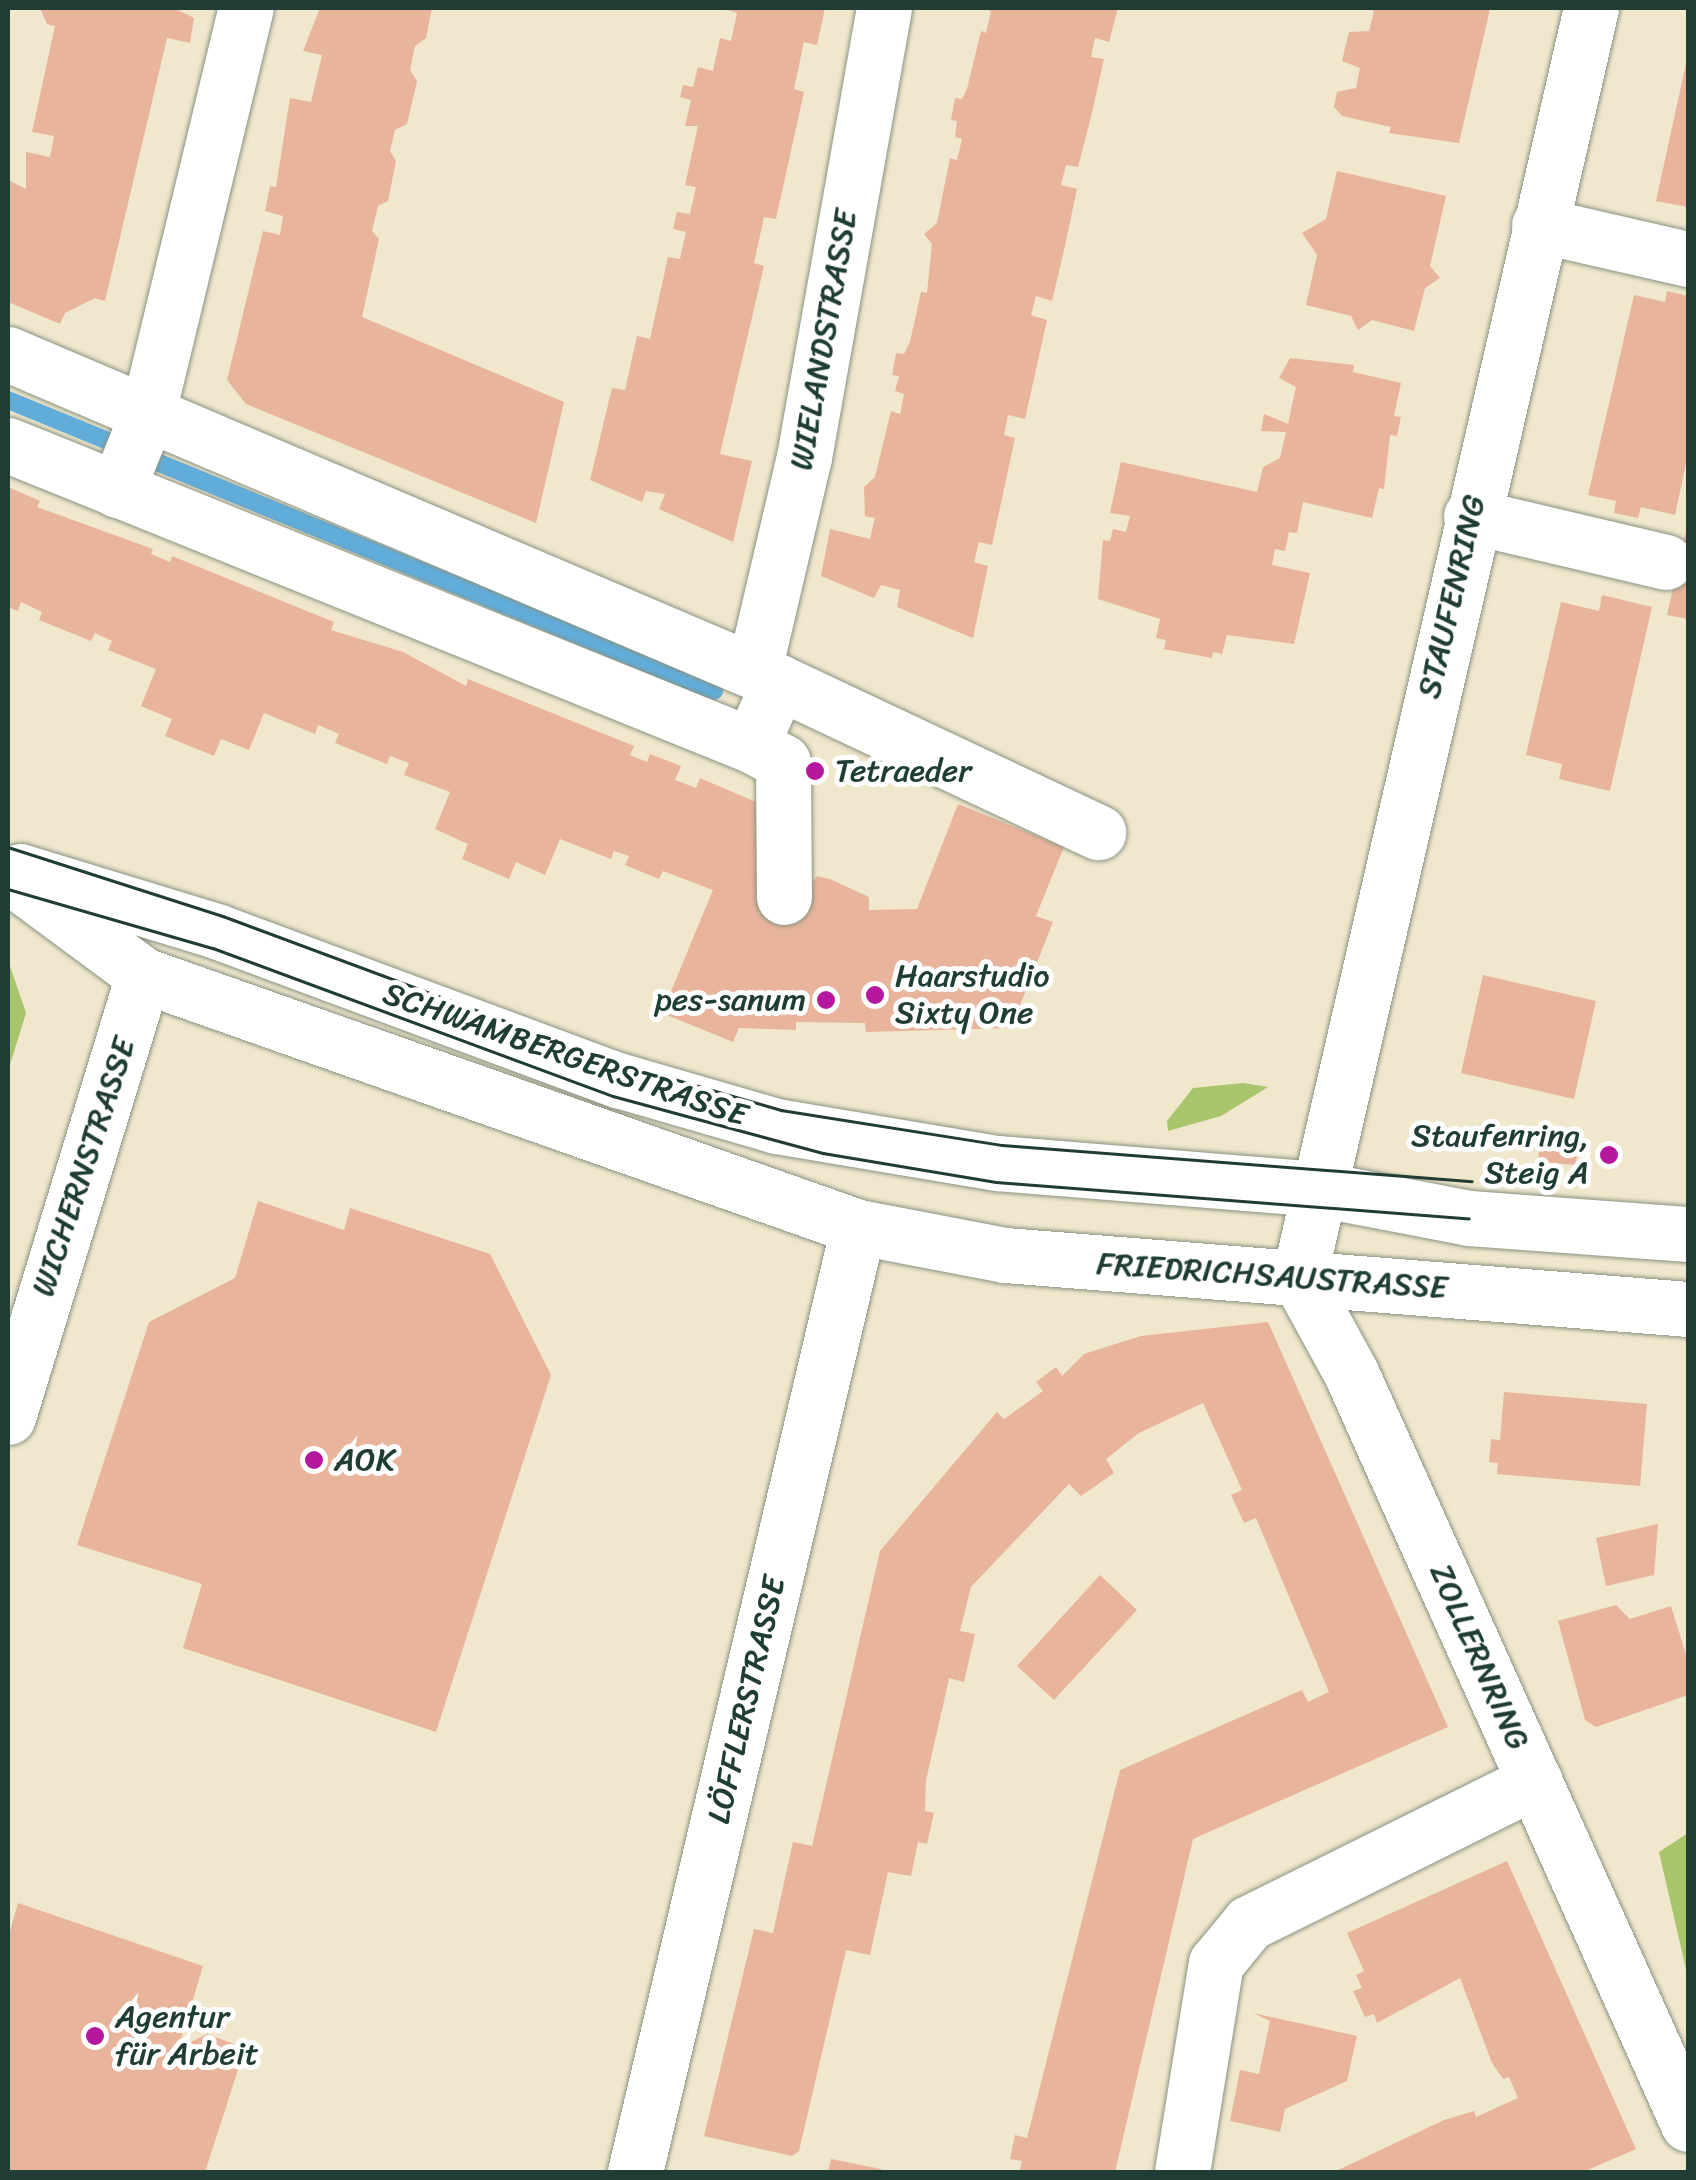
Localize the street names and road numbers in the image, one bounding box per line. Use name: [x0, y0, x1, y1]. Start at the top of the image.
street label: WIELANDSTRASSE: [782, 207, 866, 473]
street label: STAUFENRING: [1410, 492, 1494, 702]
street label: SCHWAMBERGERSTRASSE: [378, 975, 752, 1135]
street label: WICHERNSTRASSE: [24, 1033, 144, 1301]
street label: FRIEDRICHSAUSTRASSE: [1095, 1245, 1449, 1307]
street label: ZOLLERNRING: [1421, 1558, 1537, 1756]
street label: LÖFFLERSTRASSE: [700, 1573, 794, 1827]

